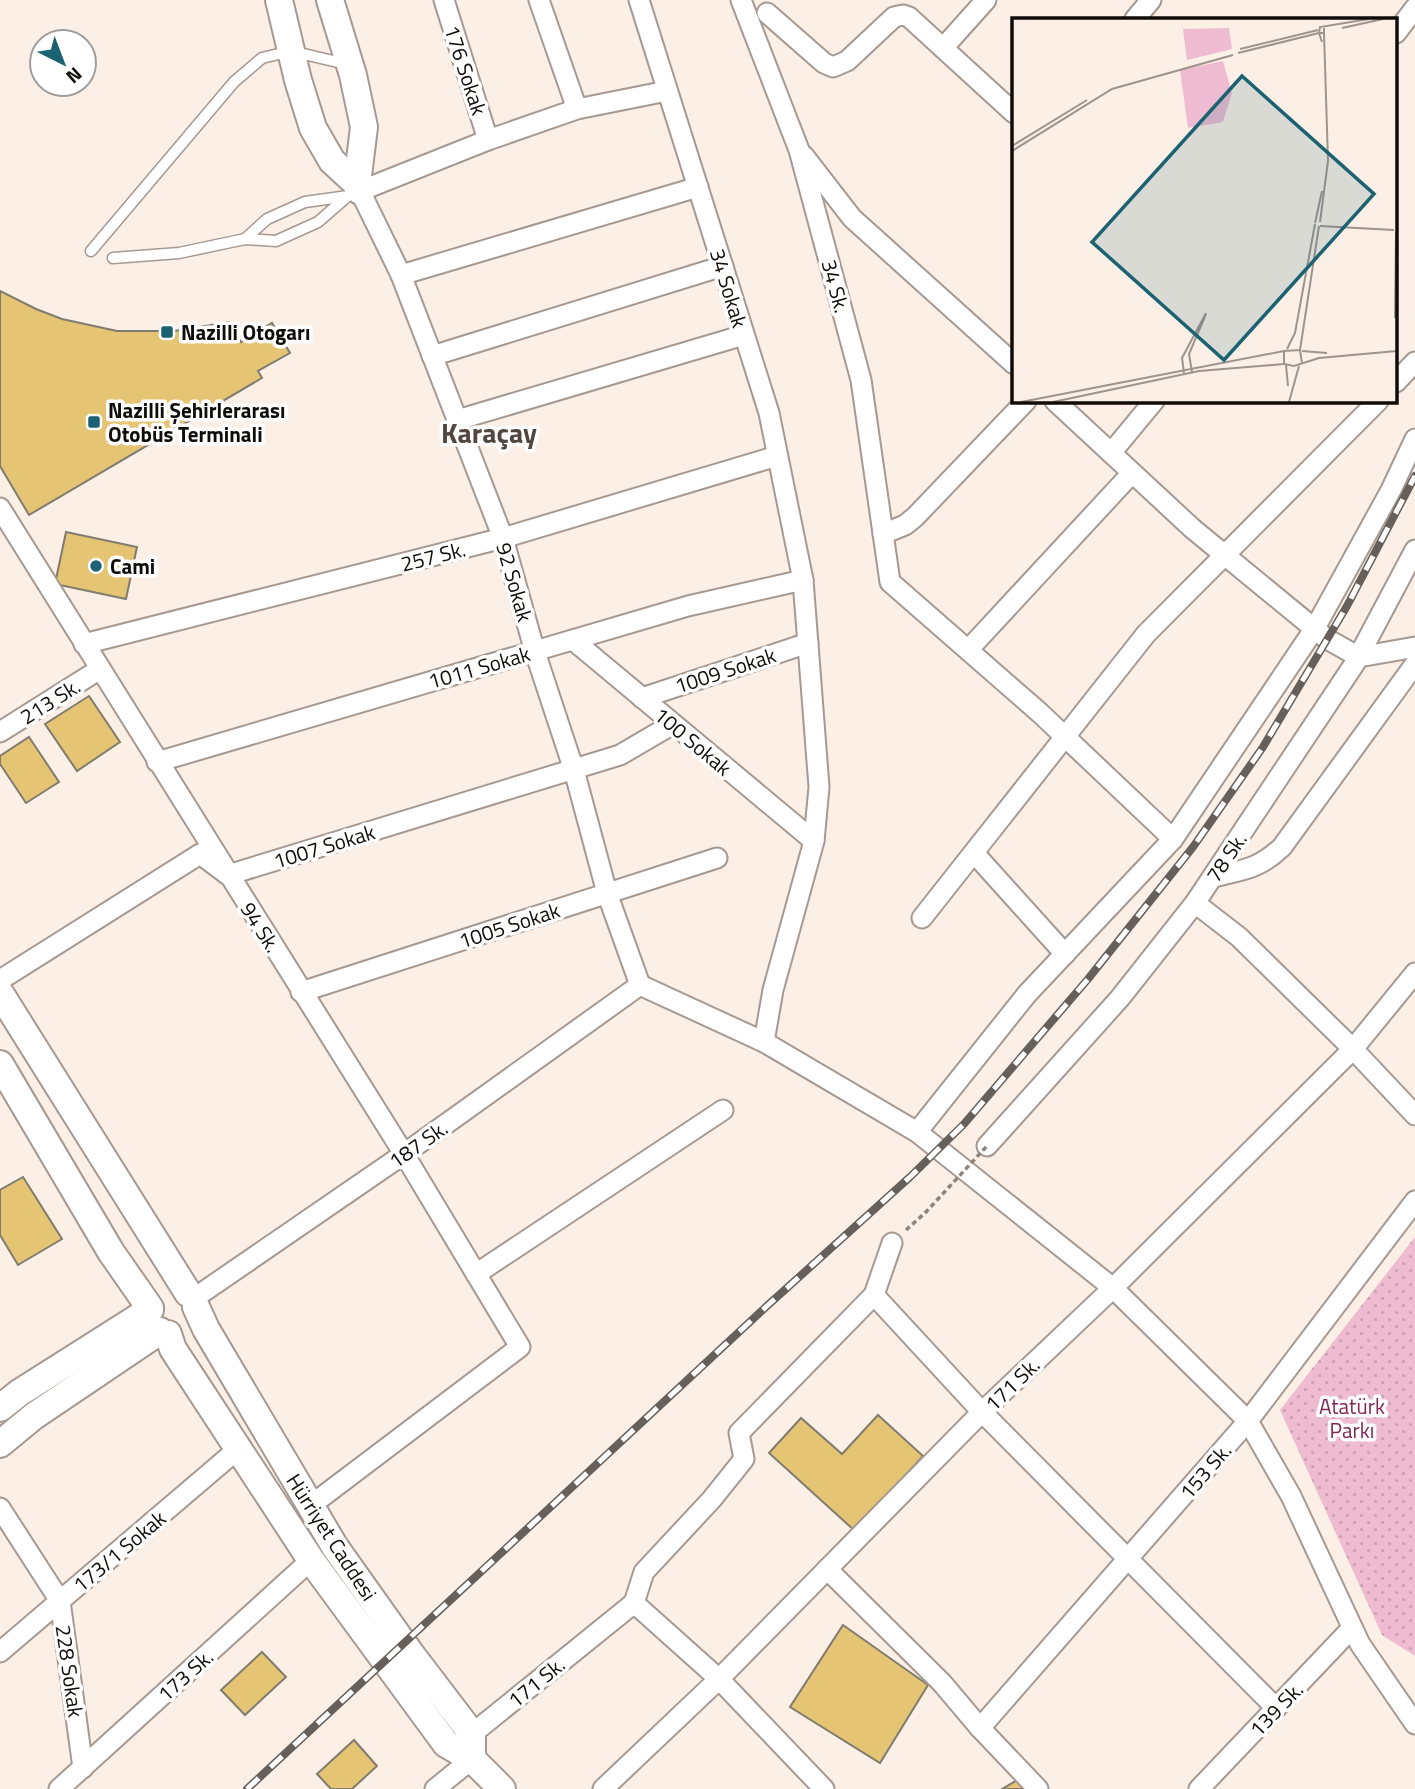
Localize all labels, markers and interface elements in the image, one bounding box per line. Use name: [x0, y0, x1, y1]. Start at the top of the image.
inset map: [1012, 18, 1398, 402]
street label: 176 Sokak: [436, 21, 496, 119]
north arrow: [28, 28, 98, 98]
text: N: [60, 61, 89, 91]
street label: 34 Sokak: [702, 245, 756, 331]
street label: 34 Sk.: [814, 256, 858, 316]
place label: Nazilli Otogarı: [181, 316, 310, 348]
marker: Nazilli Otogarı: [159, 324, 175, 340]
place label: Nazilli Şehirlerarası Otobüs Terminali: [108, 394, 285, 450]
district label: Karaçay: [441, 411, 537, 454]
marker: Nazilli Şehirlerarası Otobüs Terminali: [86, 414, 102, 430]
street label: 257 Sk.: [397, 533, 469, 579]
street label: 92 Sokak: [488, 539, 542, 625]
place label: Cami: [110, 550, 155, 582]
marker: Cami: [88, 558, 104, 574]
street label: 1011 Sokak: [424, 637, 534, 697]
street label: 1009 Sokak: [670, 639, 780, 701]
street label: 213 Sk.: [14, 670, 86, 732]
street label: 100 Sokak: [647, 699, 739, 783]
street label: 1007 Sokak: [269, 815, 379, 877]
street label: 78 Sk.: [1198, 826, 1254, 888]
street label: 1005 Sokak: [454, 894, 564, 956]
street label: 94 Sk.: [233, 896, 289, 958]
street label: 187 Sk.: [382, 1112, 454, 1176]
street label: 171 Sk.: [977, 1350, 1047, 1418]
park label: Atatürk Parkı: [1319, 1390, 1385, 1446]
street label: 153 Sk.: [1171, 1436, 1239, 1506]
street label: Hürriyet Caddesi: [279, 1467, 385, 1607]
street label: 173/1 Sokak: [65, 1502, 173, 1600]
street label: 228 Sokak: [48, 1623, 92, 1719]
street label: 173 Sk.: [150, 1641, 220, 1709]
street label: 171 Sk.: [500, 1649, 572, 1715]
street label: 139 Sk.: [1242, 1674, 1310, 1744]

